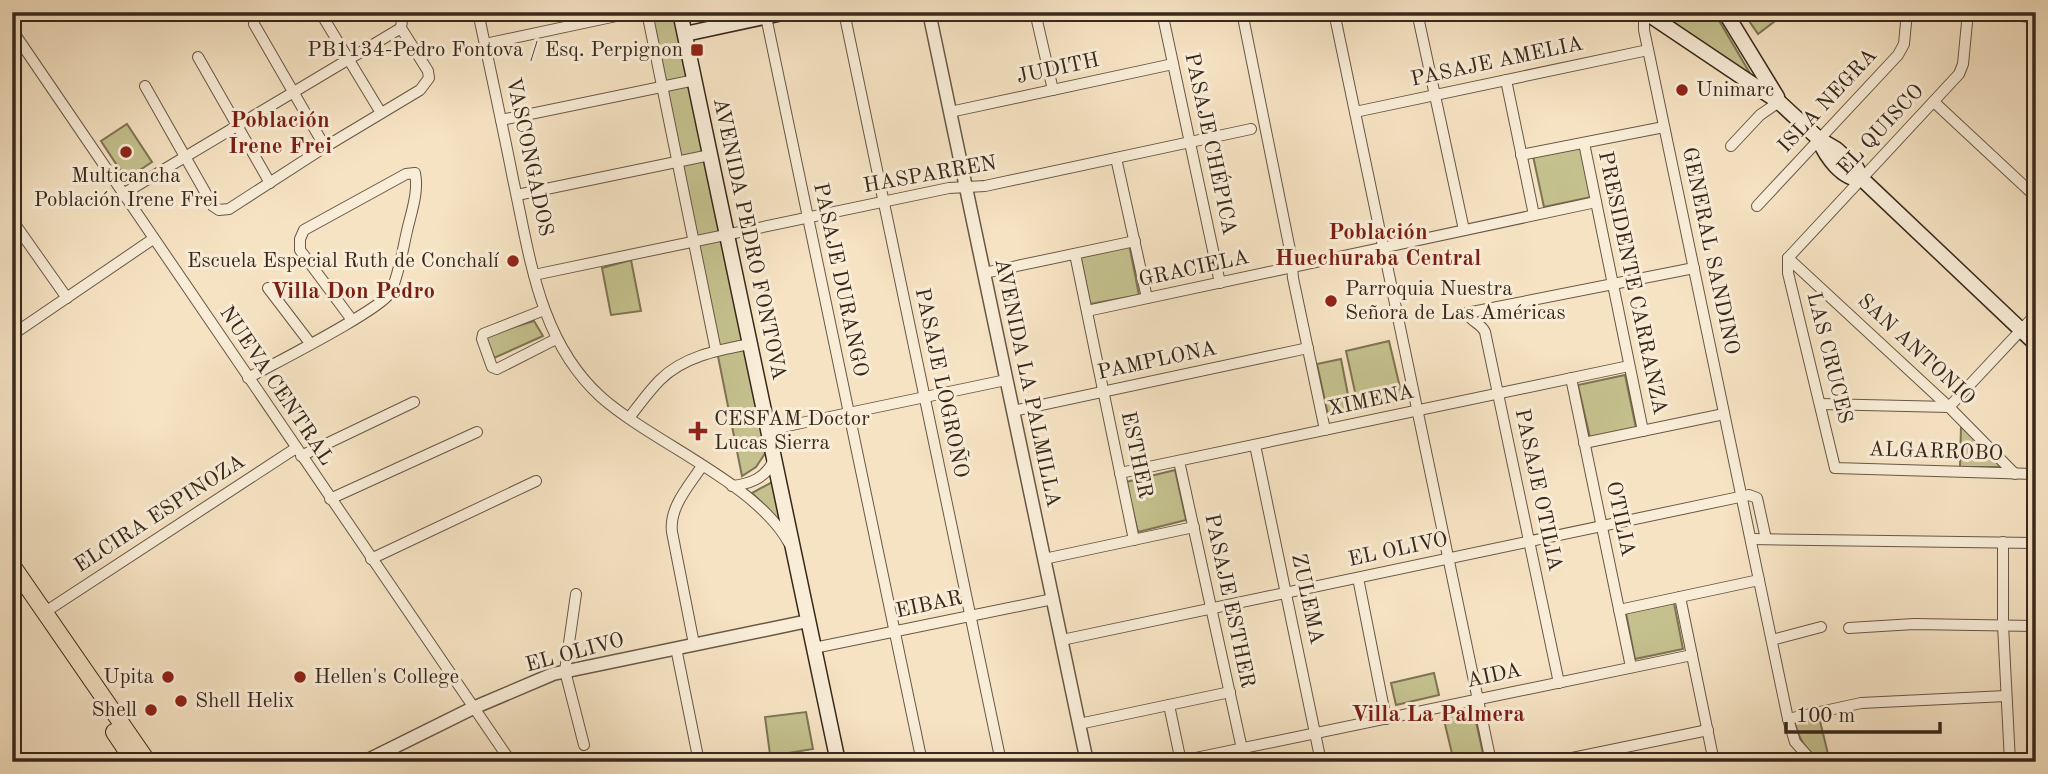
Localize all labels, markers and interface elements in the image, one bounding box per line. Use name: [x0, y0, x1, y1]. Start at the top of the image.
street label: PASAJE AMELIA: [1409, 33, 1585, 91]
place label: PB1134-Pedro Fontova / Esq. Perpignon: [307, 40, 683, 61]
marker: PB1134-Pedro Fontova / Esq. Perpignon: [689, 42, 705, 58]
street label: ISLA NEGRA: [1775, 45, 1881, 157]
street label: JUDITH: [1015, 50, 1101, 88]
street label: PASAJE CHÉPICA: [1180, 50, 1243, 237]
street label: VASCONGADOS: [502, 76, 556, 238]
place label: Unimarc: [1696, 80, 1774, 101]
street label: EL QUISCO: [1834, 81, 1928, 179]
marker: Unimarc: [1674, 82, 1690, 98]
street label: AVENIDA PEDRO FONTOVA: [709, 96, 789, 382]
district label: Población Irene Frei: [228, 109, 332, 158]
marker: Multicancha Población Irene Frei: [118, 144, 134, 160]
street label: GENERAL SANDINO: [1678, 145, 1742, 357]
street label: PRESIDENTE CARRANZA: [1594, 149, 1670, 417]
street label: HASPARREN: [862, 153, 998, 197]
place label: Multicancha Población Irene Frei: [34, 166, 218, 211]
street label: PASAJE DURANGO: [809, 181, 871, 379]
district label: Población Huechuraba Central: [1275, 221, 1481, 270]
street label: GRACIELA: [1137, 247, 1251, 291]
place label: Escuela Especial Ruth de Conchalí: [187, 251, 499, 272]
marker: Escuela Especial Ruth de Conchalí: [505, 253, 521, 269]
street label: AVENIDA LA PALMILLA: [990, 257, 1064, 509]
place label: Parroquia Nuestra Señora de Las Américas: [1345, 279, 1566, 324]
district label: Villa Don Pedro: [271, 280, 435, 303]
street label: PASAJE LOGROÑO: [911, 285, 976, 480]
street label: LAS CRUCES: [1803, 290, 1855, 426]
street label: SAN ANTONIO: [1853, 291, 1979, 409]
marker: Parroquia Nuestra Señora de Las Américas: [1323, 293, 1339, 309]
street label: NUEVA CENTRAL: [215, 303, 337, 469]
street label: PAMPLONA: [1096, 338, 1218, 384]
street label: XIMENA: [1326, 382, 1416, 420]
street label: PASAJE OTILIA: [1511, 407, 1565, 573]
place label: CESFAM Doctor Lucas Sierra: [714, 409, 870, 454]
street label: ESTHER: [1117, 409, 1155, 501]
marker: CESFAM Doctor Lucas Sierra: [688, 421, 708, 441]
street label: ALGARROBO: [1868, 439, 2004, 465]
street label: ELCIRA ESPINOZA: [71, 451, 249, 577]
street label: OTILIA: [1602, 479, 1638, 559]
street label: PASAJE ESTHER: [1200, 512, 1258, 690]
street label: EL OLIVO: [1346, 529, 1450, 571]
street label: ZULEMA: [1287, 552, 1327, 646]
street label: EIBAR: [894, 588, 964, 622]
street label: EL OLIVO: [523, 630, 627, 676]
street label: AIDA: [1465, 660, 1523, 692]
place label: Upita: [103, 667, 154, 688]
place label: Hellen's College: [314, 667, 459, 688]
marker: Upita: [160, 669, 176, 685]
marker: Hellen's College: [292, 669, 308, 685]
scale bar: [1786, 690, 1940, 734]
place label: Shell Helix: [195, 691, 295, 712]
marker: Shell Helix: [173, 693, 189, 709]
place label: Shell: [92, 700, 137, 721]
marker: Shell: [143, 702, 159, 718]
district label: Villa La Palmera: [1351, 703, 1525, 726]
text: 100 m: [1796, 706, 1855, 727]

